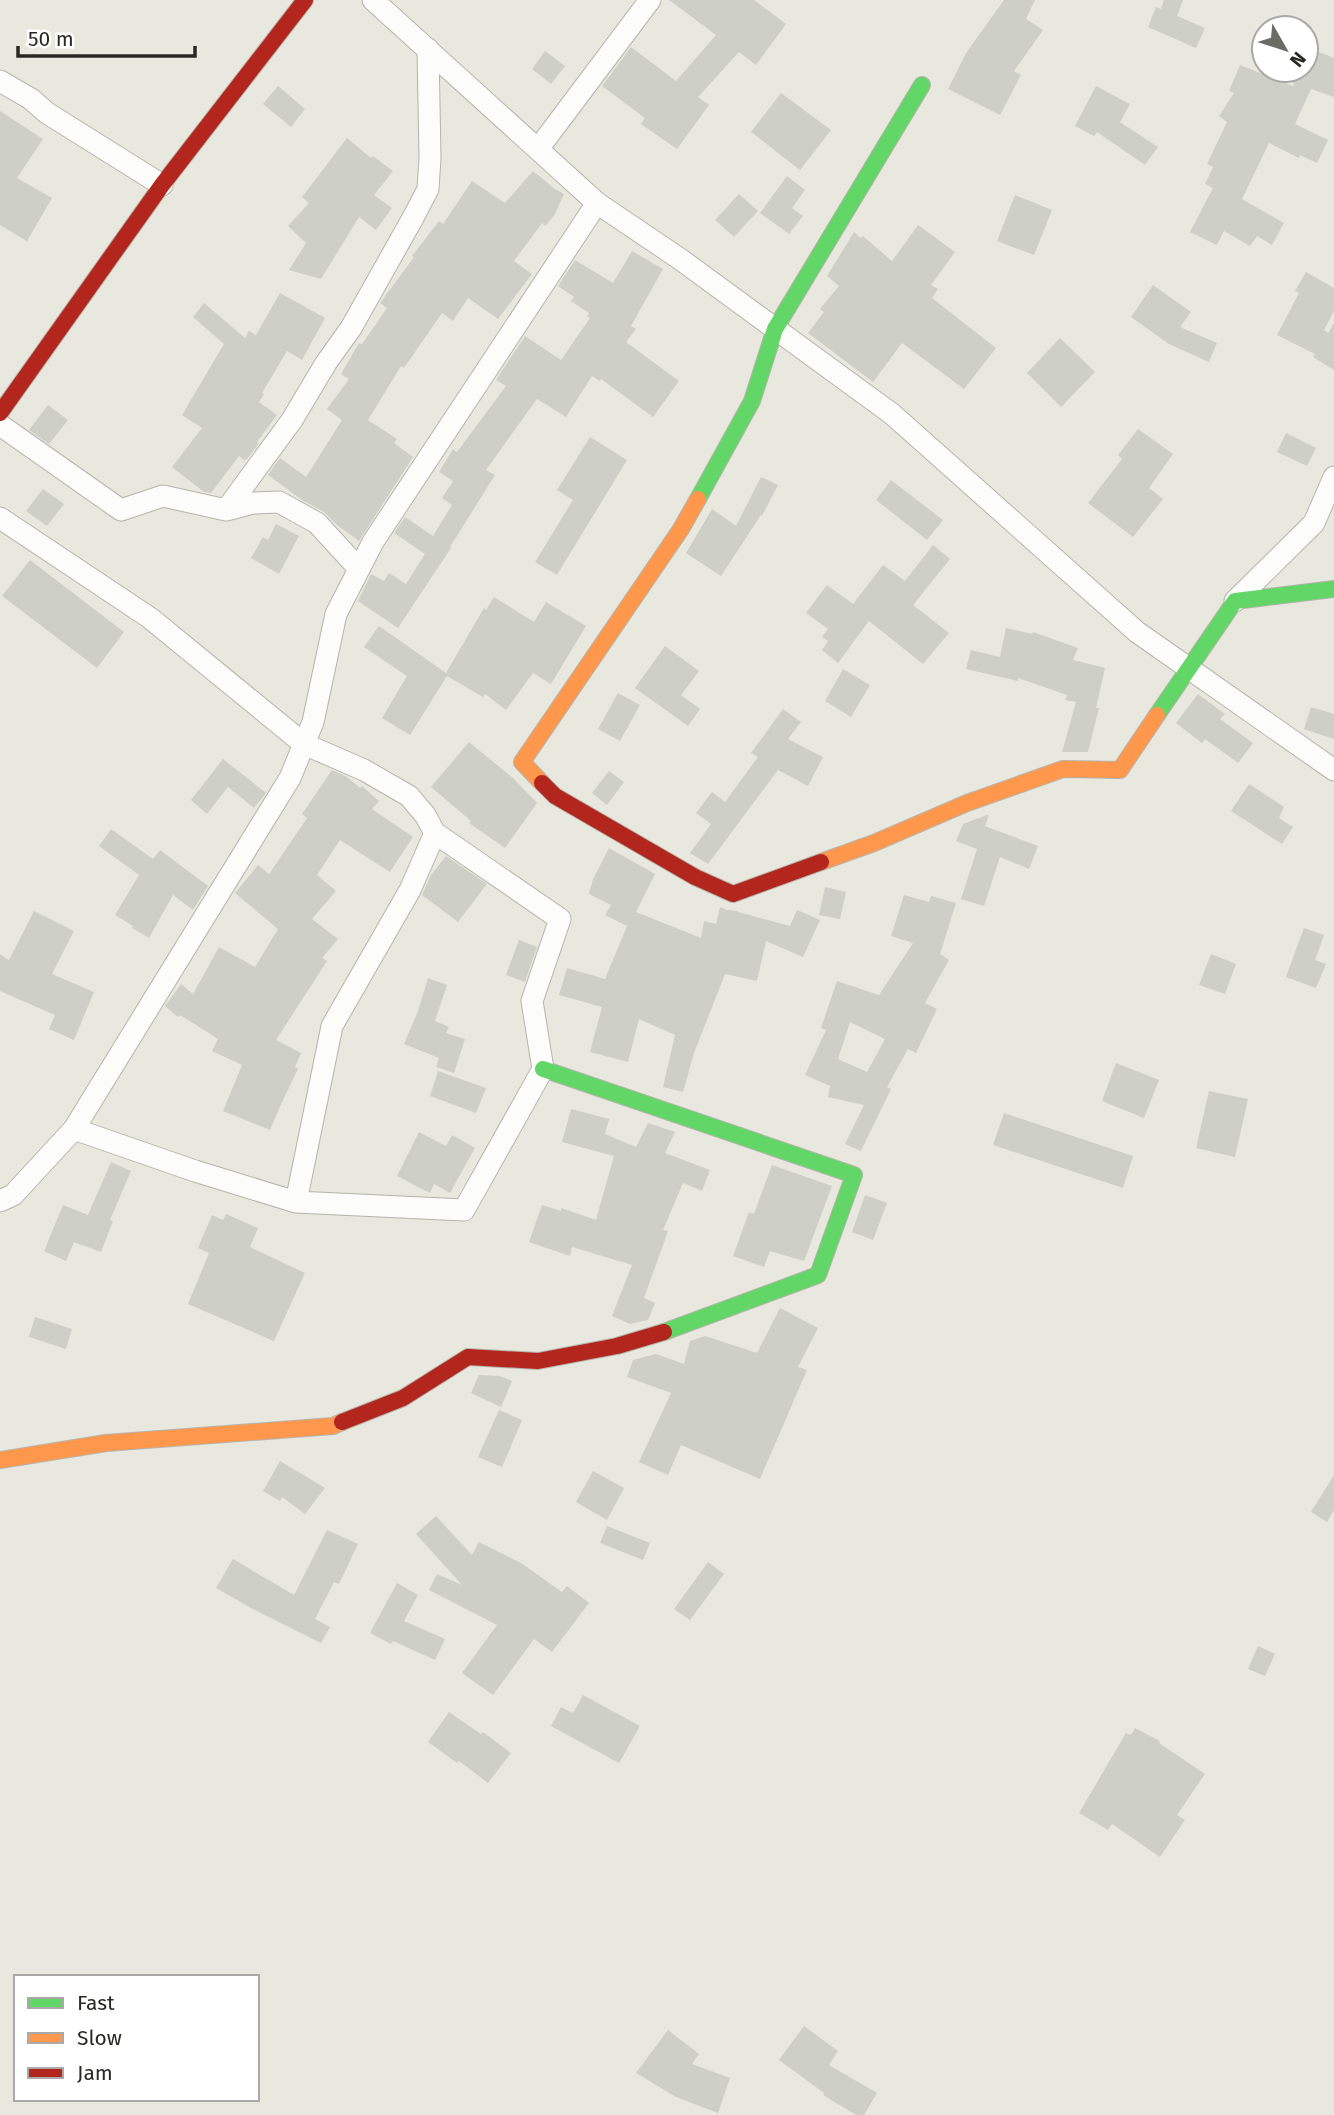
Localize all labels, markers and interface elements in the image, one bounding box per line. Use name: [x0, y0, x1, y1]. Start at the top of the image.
scale bar: [18, 14, 194, 58]
north arrow: [1250, 14, 1320, 84]
text: 50 m: [28, 26, 74, 52]
text: N: [1285, 47, 1311, 72]
legend: [14, 1975, 259, 2101]
text: Fast: [77, 1990, 115, 2016]
text: Slow: [77, 2025, 122, 2051]
text: Jam: [77, 2060, 113, 2086]

